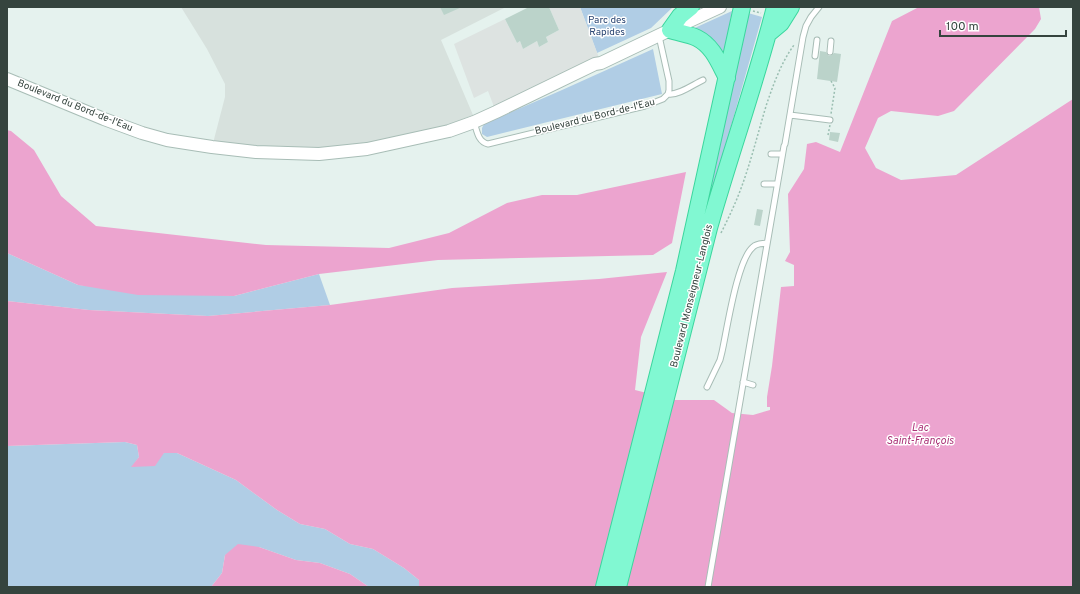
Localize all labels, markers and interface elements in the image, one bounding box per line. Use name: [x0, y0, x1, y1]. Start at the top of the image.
scale bar: [940, 12, 1066, 38]
park label: Parc des Rapides: [588, 14, 626, 39]
text: 100 m: [946, 19, 979, 35]
street label: Boulevard du Bord-de-l'Eau: [15, 77, 135, 135]
street label: Boulevard du Bord-de-l'Eau: [534, 96, 656, 138]
street label: Boulevard Monseigneur-Langlois: [668, 223, 716, 369]
water label: Lac Saint-François: [886, 421, 955, 448]

